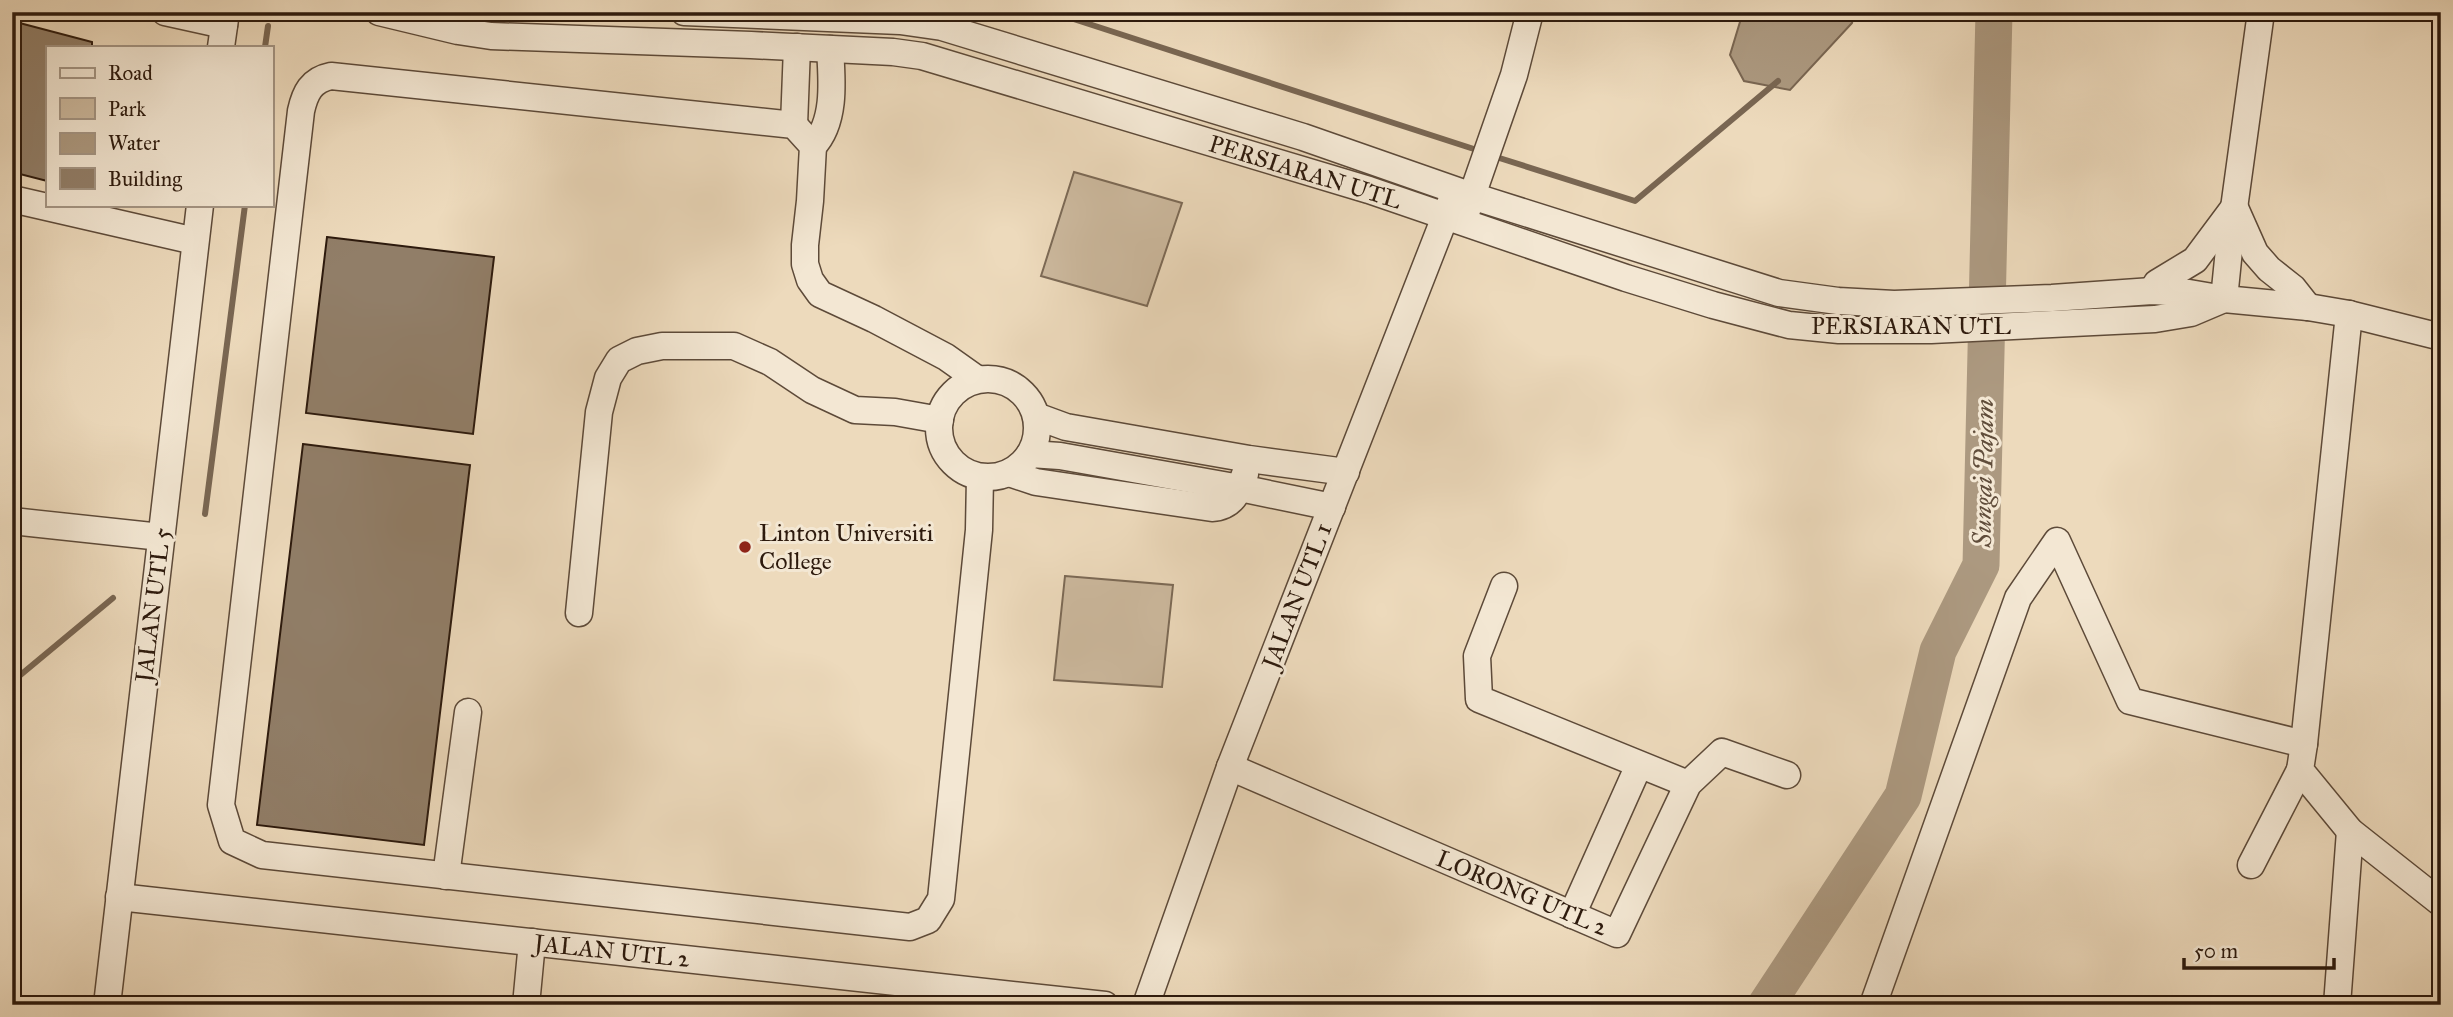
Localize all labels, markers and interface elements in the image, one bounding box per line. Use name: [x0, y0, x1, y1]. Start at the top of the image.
legend: [46, 46, 273, 206]
text: Road: [108, 60, 153, 86]
text: Park: [108, 96, 146, 122]
street label: PERSIARAN UTL: [1205, 128, 1405, 216]
text: Water: [108, 130, 160, 156]
text: Building: [108, 166, 182, 192]
street label: PERSIARAN UTL: [1811, 311, 2011, 341]
water label: Sungai Pajam: [1966, 398, 2000, 548]
place label: Linton Universiti College: [759, 518, 934, 576]
street label: JALAN UTL 1: [1254, 519, 1339, 676]
street label: JALAN UTL 5: [128, 526, 177, 687]
marker: Linton Universiti College: [737, 539, 753, 555]
street label: LORONG UTL 2: [1432, 843, 1612, 943]
scale bar: [2184, 926, 2334, 970]
street label: JALAN UTL 2: [530, 928, 691, 974]
text: 50 m: [2194, 938, 2239, 964]

